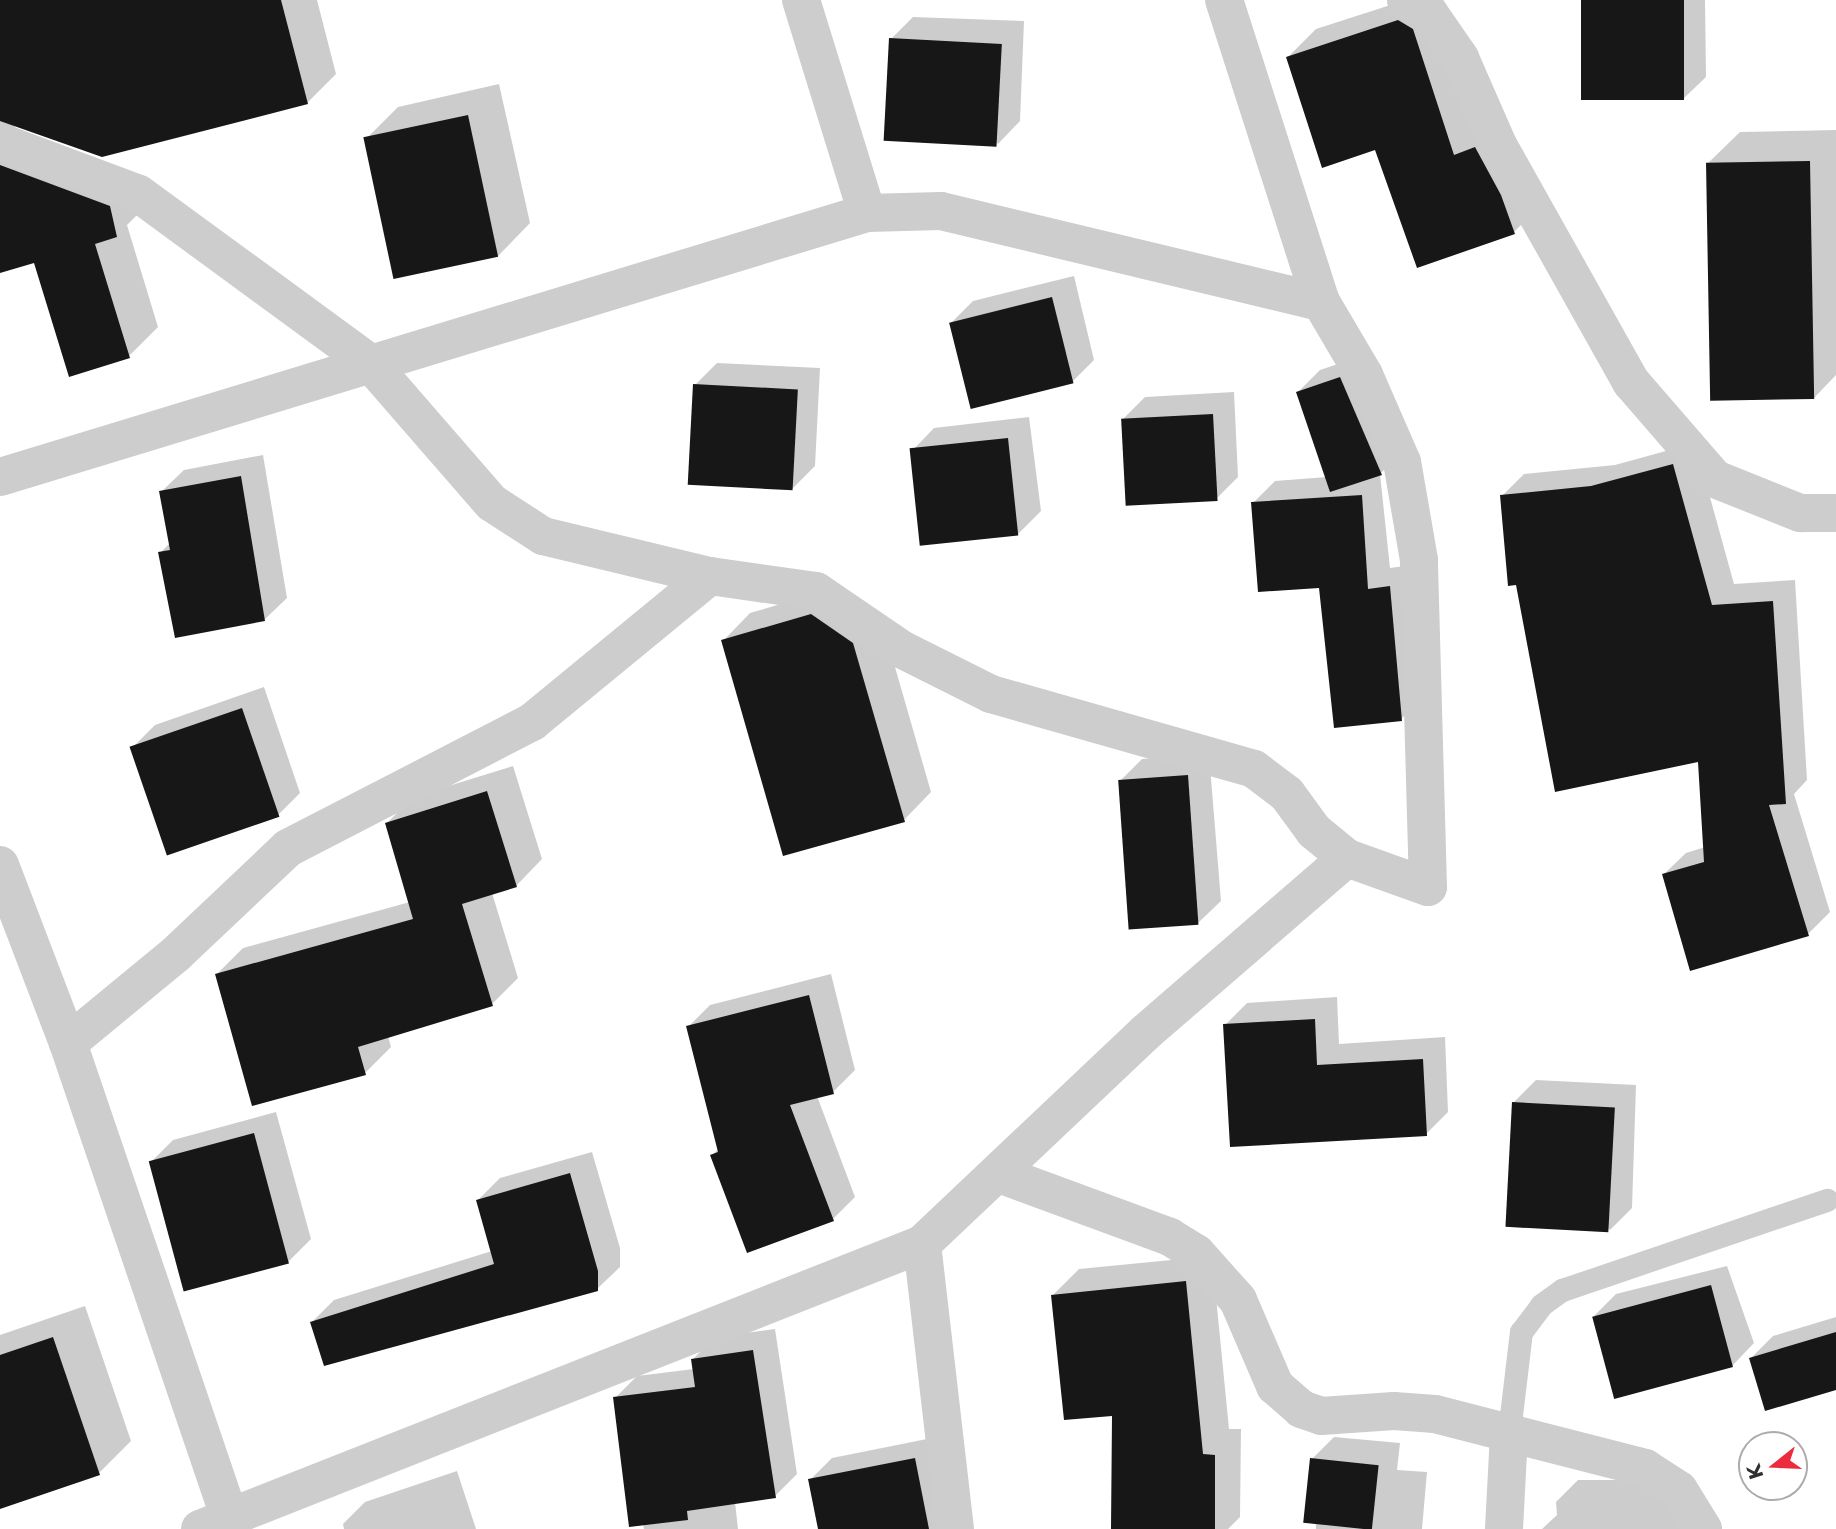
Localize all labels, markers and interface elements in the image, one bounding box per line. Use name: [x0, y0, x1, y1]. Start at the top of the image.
north arrow: [1738, 1431, 1808, 1501]
text: K: [1742, 1461, 1768, 1482]

